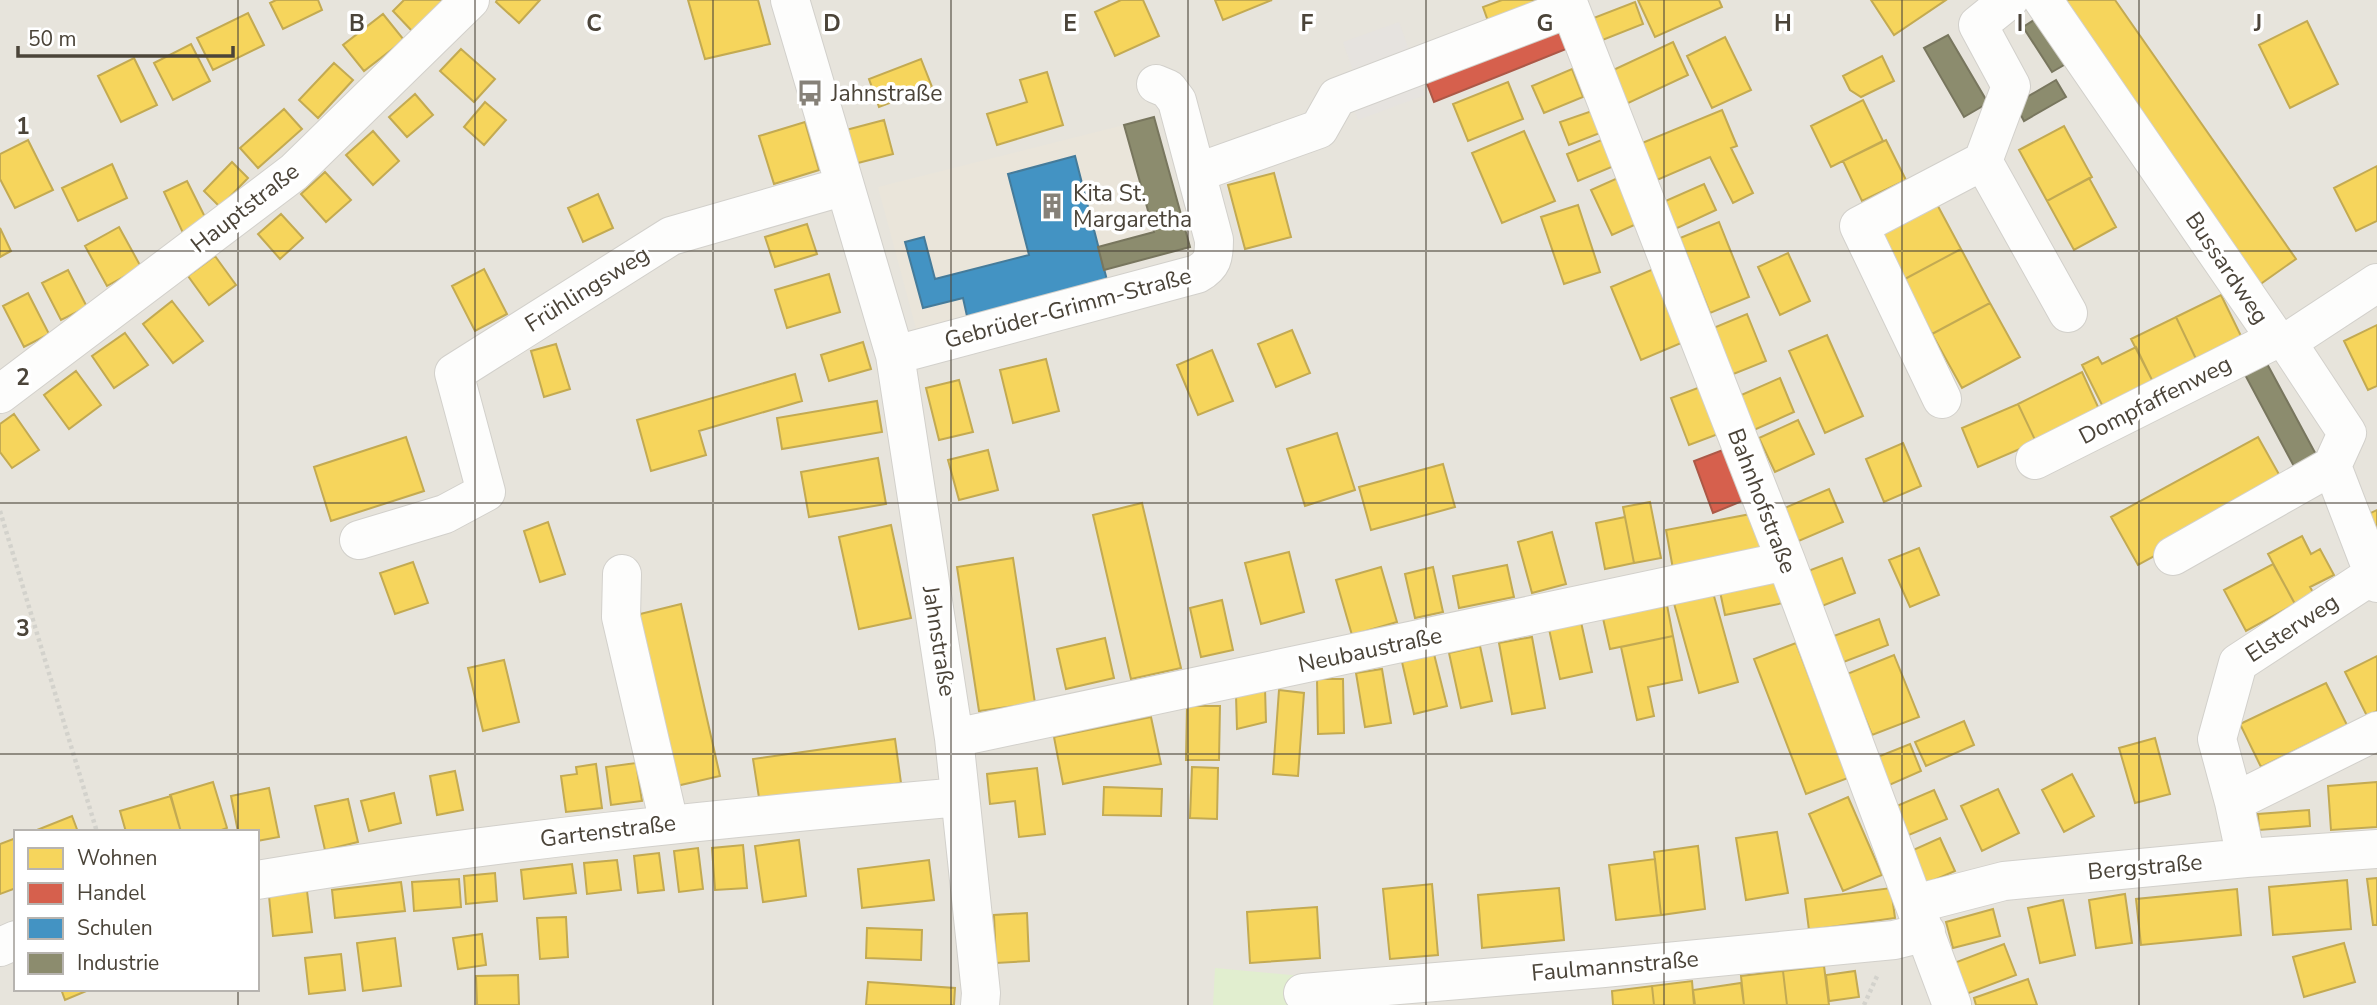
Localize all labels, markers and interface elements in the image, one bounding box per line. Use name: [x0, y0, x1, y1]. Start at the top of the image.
text: B: [349, 8, 365, 39]
text: C: [586, 8, 602, 39]
text: D: [823, 8, 841, 39]
text: E: [1063, 8, 1077, 39]
text: F: [1301, 8, 1314, 39]
text: G: [1537, 8, 1553, 39]
text: H: [1774, 8, 1792, 39]
text: I: [2017, 8, 2023, 39]
text: J: [2253, 8, 2262, 39]
scale bar: [18, 14, 233, 58]
text: 50 m: [28, 25, 77, 53]
bus stop icon: Jahnstraße: [795, 78, 825, 108]
place label: Jahnstraße: [830, 78, 942, 109]
text: 1: [16, 111, 30, 142]
street label: Hauptstraße: [184, 156, 306, 260]
place label: Kita St. Margaretha: [1073, 178, 1192, 235]
building icon: Kita St. Margaretha: [1037, 191, 1067, 221]
street label: Bussardweg: [2178, 206, 2276, 330]
street label: Frühlingsweg: [519, 239, 655, 339]
street label: Gebrüder-Grimm-Straße: [941, 260, 1195, 356]
street label: Dompfaffenweg: [2073, 348, 2237, 452]
text: 2: [16, 362, 30, 393]
street label: Bahnhofstraße: [1720, 424, 1804, 578]
street label: Jahnstraße: [915, 583, 963, 698]
street label: Elsterweg: [2240, 586, 2344, 670]
text: 3: [16, 613, 30, 644]
street label: Neubaustraße: [1295, 620, 1445, 680]
street label: Gartenstraße: [538, 807, 678, 855]
legend: [14, 830, 259, 991]
text: Wohnen: [77, 844, 158, 872]
street label: Bergstraße: [2086, 847, 2204, 887]
text: Handel: [77, 879, 146, 907]
text: Schulen: [77, 914, 153, 942]
street label: Faulmannstraße: [1530, 943, 1700, 989]
text: Industrie: [77, 949, 159, 977]

